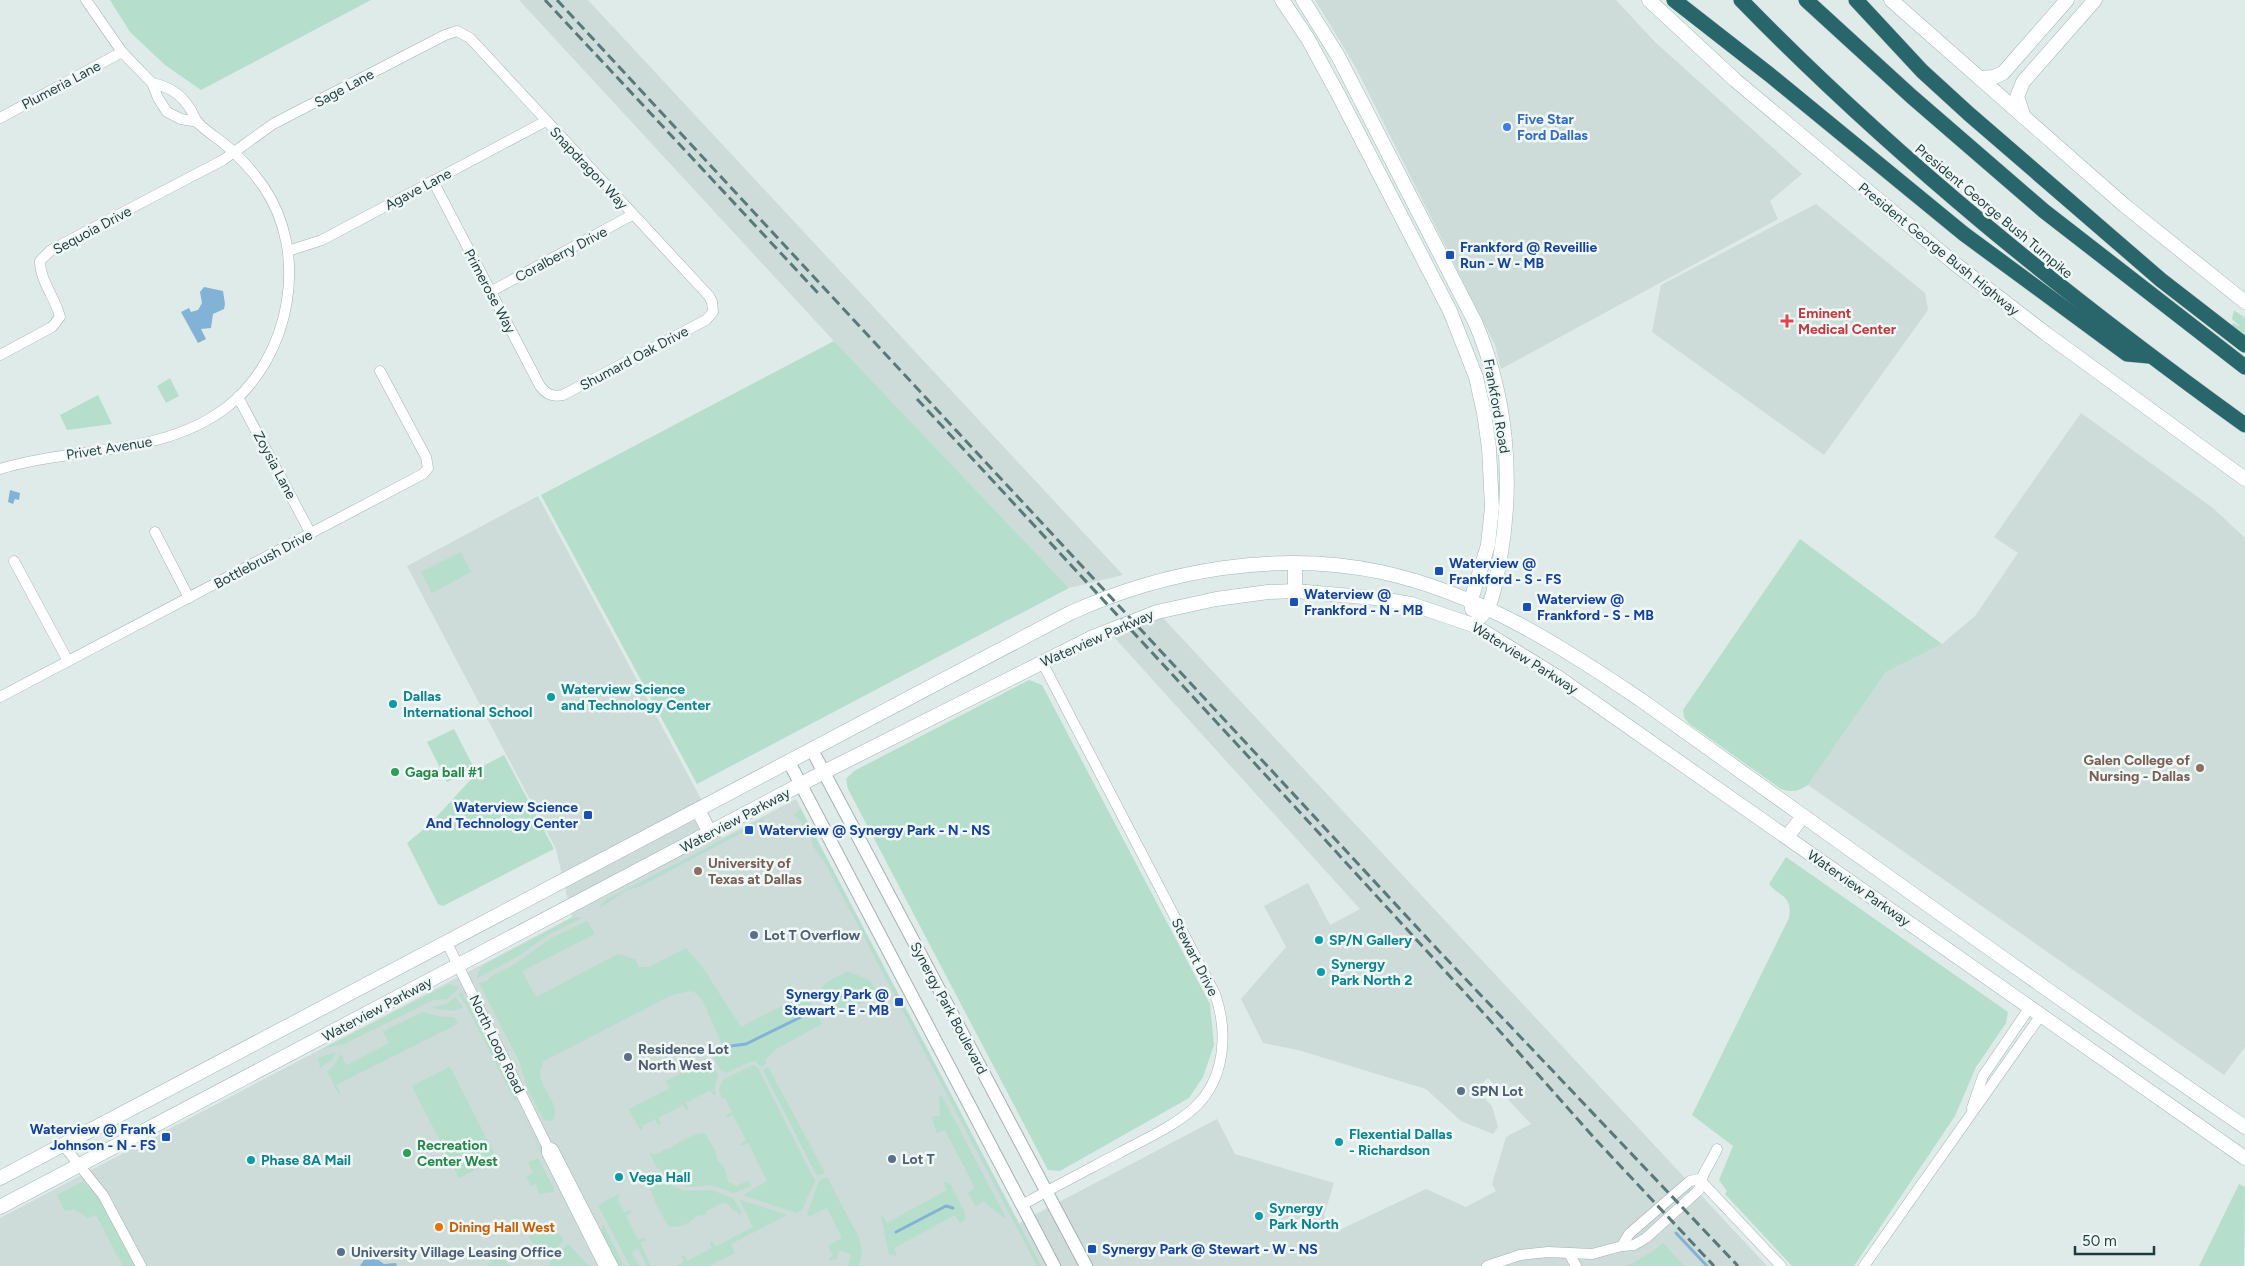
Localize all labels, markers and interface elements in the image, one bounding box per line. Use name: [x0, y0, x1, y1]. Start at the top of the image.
street label: Plumeria Lane: [19, 57, 104, 113]
street label: Sage Lane: [312, 66, 377, 111]
place label: Five Star Ford Dallas: [1517, 111, 1588, 144]
marker: Five Star Ford Dallas: [1501, 121, 1513, 133]
street label: Snapdragon Way: [546, 123, 632, 214]
street label: President George Bush Turnpike: [1911, 140, 2076, 283]
street label: Agave Lane: [382, 165, 455, 214]
street label: President George Bush Highway: [1855, 179, 2023, 320]
street label: Sequoia Drive: [50, 202, 135, 258]
street label: Coralberry Drive: [512, 223, 610, 286]
place label: Frankford @ Reveillie Run - W - MB: [1460, 239, 1598, 272]
street label: Primerose Way: [460, 246, 519, 337]
marker: Frankford @ Reveillie Run - W - MB: [1444, 249, 1456, 261]
place label: Eminent Medical Center: [1798, 305, 1897, 338]
marker: Eminent Medical Center: [1780, 314, 1794, 328]
street label: Shumard Oak Drive: [577, 323, 692, 394]
street label: Frankford Road: [1480, 357, 1513, 455]
street label: Zoysia Lane: [250, 428, 300, 502]
street label: Privet Avenue: [65, 433, 154, 464]
street label: Bottlebrush Drive: [211, 526, 316, 593]
place label: Waterview @ Frankford - S - FS: [1449, 555, 1561, 588]
marker: Waterview @ Frankford - S - FS: [1433, 565, 1445, 577]
place label: Waterview @ Frankford - N - MB: [1304, 586, 1424, 619]
place label: Waterview @ Frankford - S - MB: [1537, 591, 1654, 624]
marker: Waterview @ Frankford - N - MB: [1288, 596, 1300, 608]
marker: Waterview @ Frankford - S - MB: [1521, 601, 1533, 613]
street label: Waterview Parkway: [1038, 606, 1157, 671]
street label: Waterview Parkway: [1469, 619, 1581, 698]
place label: Waterview Science and Technology Center: [561, 681, 711, 714]
place label: Dallas International School: [403, 688, 532, 721]
marker: Waterview Science and Technology Center: [545, 691, 557, 703]
marker: Dallas International School: [387, 698, 399, 710]
place label: Galen College of Nursing - Dallas: [2084, 752, 2190, 785]
marker: Galen College of Nursing - Dallas: [2194, 762, 2206, 774]
place label: Gaga ball #1: [405, 764, 483, 781]
marker: Gaga ball #1: [389, 766, 401, 778]
street label: Waterview Parkway: [677, 784, 794, 857]
place label: Waterview Science And Technology Center: [426, 799, 579, 832]
marker: Waterview Science And Technology Center: [582, 809, 594, 821]
place label: Waterview @ Synergy Park - N - NS: [759, 822, 990, 839]
marker: Waterview @ Synergy Park - N - NS: [743, 824, 755, 836]
street label: Waterview Parkway: [1804, 846, 1914, 931]
place label: University of Texas at Dallas: [708, 855, 802, 888]
marker: University of Texas at Dallas: [692, 865, 704, 877]
street label: Stewart Drive: [1168, 915, 1222, 999]
place label: Lot T Overflow: [764, 927, 861, 944]
marker: Lot T Overflow: [748, 929, 760, 941]
place label: SP/N Gallery: [1329, 932, 1413, 949]
marker: SP/N Gallery: [1313, 934, 1325, 946]
street label: Synergy Park Boulevard: [906, 939, 991, 1077]
place label: Synergy Park North 2: [1331, 956, 1412, 989]
marker: Synergy Park North 2: [1315, 966, 1327, 978]
street label: Waterview Parkway: [319, 973, 436, 1046]
place label: Synergy Park @ Stewart - E - MB: [784, 986, 889, 1019]
street label: North Loop Road: [465, 992, 528, 1096]
marker: Synergy Park @ Stewart - E - MB: [893, 996, 905, 1008]
place label: Residence Lot North West: [638, 1041, 729, 1074]
marker: Residence Lot North West: [622, 1051, 634, 1063]
place label: SPN Lot: [1471, 1083, 1524, 1100]
marker: SPN Lot: [1455, 1085, 1467, 1097]
place label: Waterview @ Frank Johnson - N - FS: [30, 1121, 156, 1154]
place label: Flexential Dallas - Richardson: [1349, 1126, 1453, 1159]
marker: Waterview @ Frank Johnson - N - FS: [160, 1131, 172, 1143]
marker: Flexential Dallas - Richardson: [1333, 1136, 1345, 1148]
place label: Recreation Center West: [417, 1137, 498, 1170]
marker: Recreation Center West: [401, 1147, 413, 1159]
place label: Lot T: [902, 1151, 935, 1168]
place label: Phase 8A Mail: [261, 1152, 351, 1169]
marker: Lot T: [886, 1153, 898, 1165]
marker: Phase 8A Mail: [245, 1154, 257, 1166]
place label: Vega Hall: [629, 1169, 690, 1186]
marker: Vega Hall: [613, 1171, 625, 1183]
place label: Synergy Park North: [1269, 1200, 1339, 1233]
marker: Synergy Park North: [1253, 1210, 1265, 1222]
place label: Dining Hall West: [449, 1219, 555, 1236]
marker: Dining Hall West: [433, 1221, 445, 1233]
scale bar: [2075, 1224, 2154, 1256]
text: 50 m: [2082, 1232, 2117, 1250]
place label: Synergy Park @ Stewart - W - NS: [1102, 1241, 1318, 1258]
marker: Synergy Park @ Stewart - W - NS: [1086, 1243, 1098, 1255]
place label: University Village Leasing Office: [351, 1244, 562, 1261]
marker: University Village Leasing Office: [335, 1246, 347, 1258]

